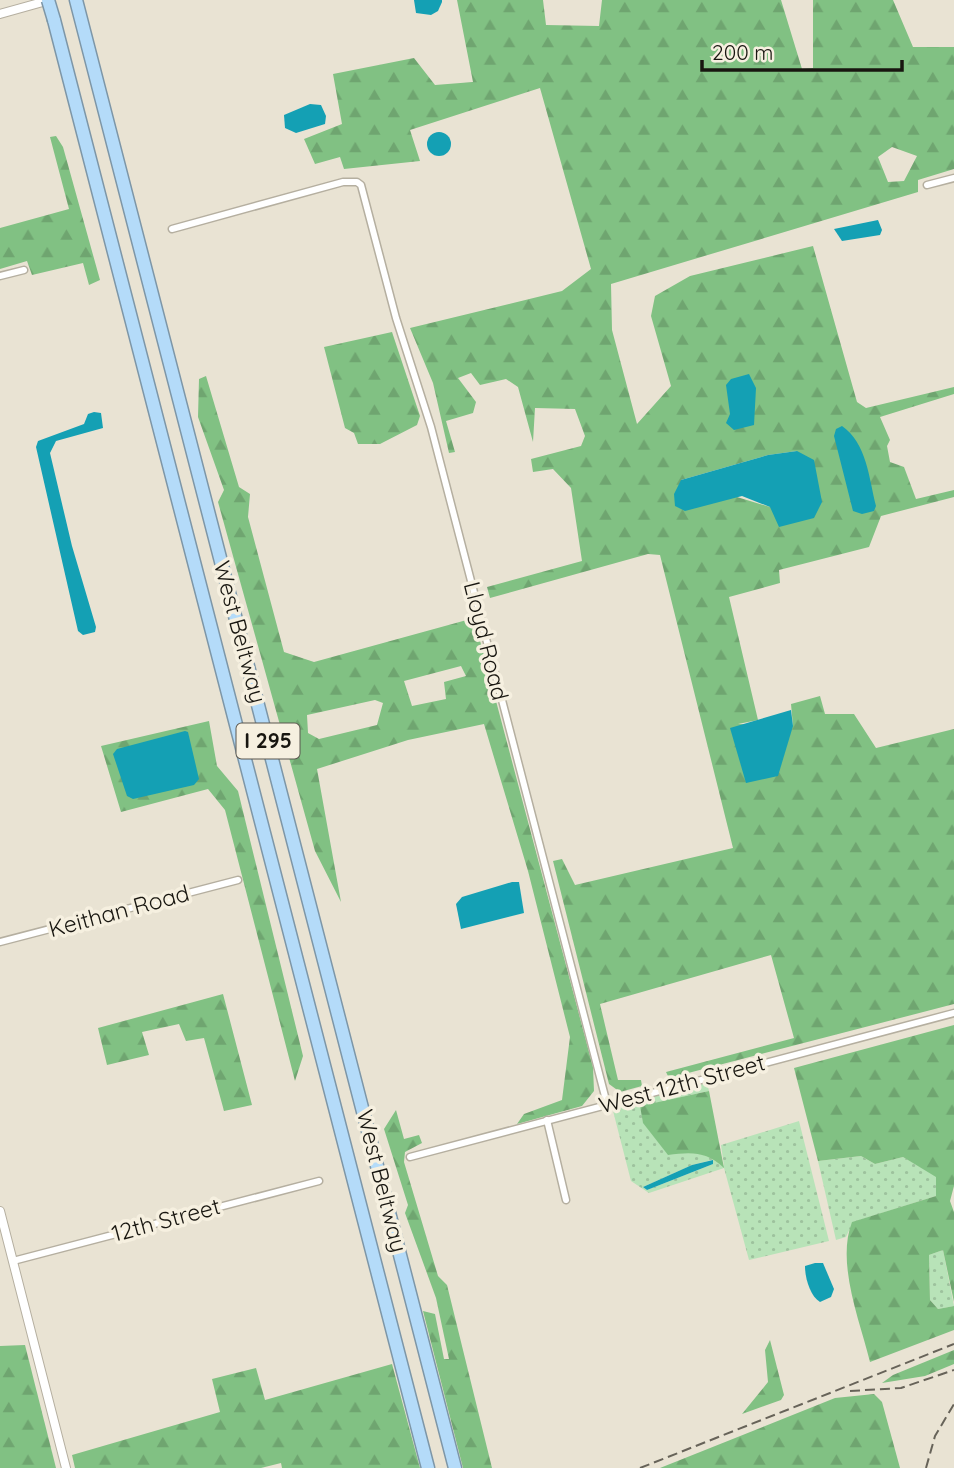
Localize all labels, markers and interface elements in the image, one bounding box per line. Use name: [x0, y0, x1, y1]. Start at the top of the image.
scale bar: [702, 28, 902, 72]
text: 200 m: [712, 39, 774, 65]
street label: West Beltway: [208, 558, 273, 706]
street label: Lloyd Road: [458, 578, 515, 703]
road number: I 295: [236, 724, 300, 758]
street label: Keithan Road: [45, 878, 192, 943]
street label: West 12th Street: [596, 1047, 768, 1120]
street label: West Beltway: [351, 1107, 414, 1255]
street label: 12th Street: [108, 1191, 224, 1248]

